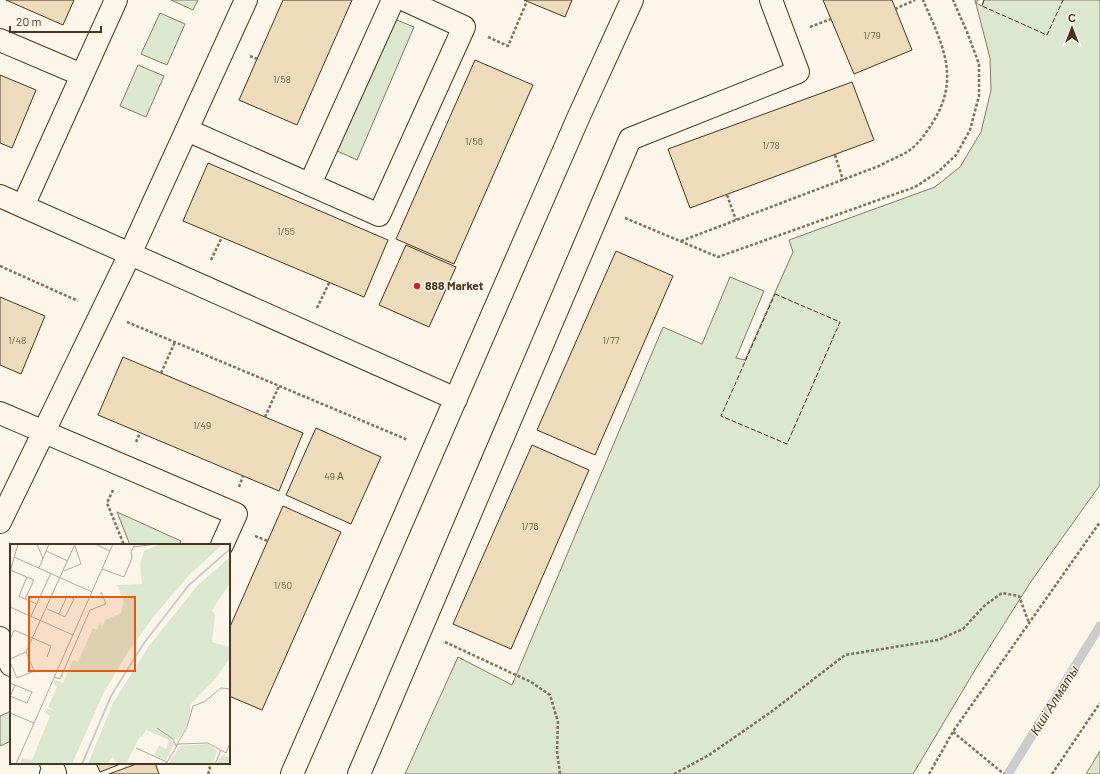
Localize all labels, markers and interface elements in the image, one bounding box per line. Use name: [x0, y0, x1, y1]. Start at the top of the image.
scale bar: [10, 8, 101, 34]
north arrow: [1052, 8, 1092, 48]
text: С: [1068, 11, 1076, 24]
text: 20 m: [16, 14, 42, 28]
house number: 1/79: [863, 29, 881, 41]
house number: 1/58: [273, 73, 291, 85]
house number: 1/56: [465, 135, 483, 147]
house number: 1/78: [762, 139, 780, 151]
house number: 1/55: [277, 225, 295, 237]
place label: 888 Market: [425, 278, 484, 292]
marker: 888 Market: [412, 281, 422, 291]
house number: 1/48: [8, 334, 26, 346]
house number: 1/77: [603, 334, 620, 346]
house number: 1/49: [193, 419, 211, 431]
house number: 49 А: [324, 470, 344, 482]
house number: 1/76: [521, 520, 539, 532]
inset map: [10, 544, 230, 764]
house number: 1/50: [274, 579, 292, 591]
water label: Кіші Алматы: [1026, 662, 1082, 738]

